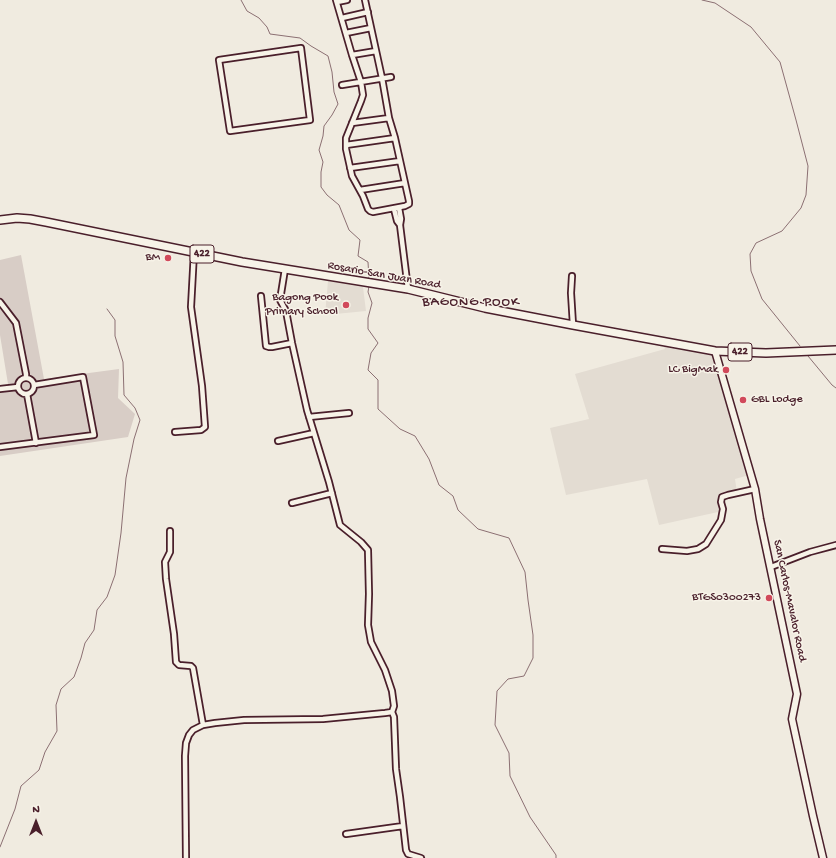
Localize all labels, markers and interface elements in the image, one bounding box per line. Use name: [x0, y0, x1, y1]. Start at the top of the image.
road number: 422: [190, 245, 214, 263]
place label: BM: [146, 251, 160, 265]
marker: BM: [163, 253, 173, 263]
street label: Rosario-San Juan Road: [326, 259, 442, 293]
place label: Bagong Pook Primary School: [265, 291, 338, 319]
district label: BAGONG POOK: [422, 295, 520, 311]
marker: Bagong Pook Primary School: [341, 300, 351, 310]
road number: 422: [728, 343, 752, 361]
place label: LC BigMak: [668, 363, 718, 377]
marker: LC BigMak: [721, 365, 731, 375]
place label: GBL Lodge: [751, 393, 803, 407]
marker: GBL Lodge: [738, 395, 748, 405]
street label: San Carlos-Mavalor Road: [769, 539, 809, 663]
place label: BTGS0300273: [692, 591, 761, 605]
marker: BTGS0300273: [764, 593, 774, 603]
north arrow: [16, 802, 56, 842]
text: N: [32, 804, 40, 816]

